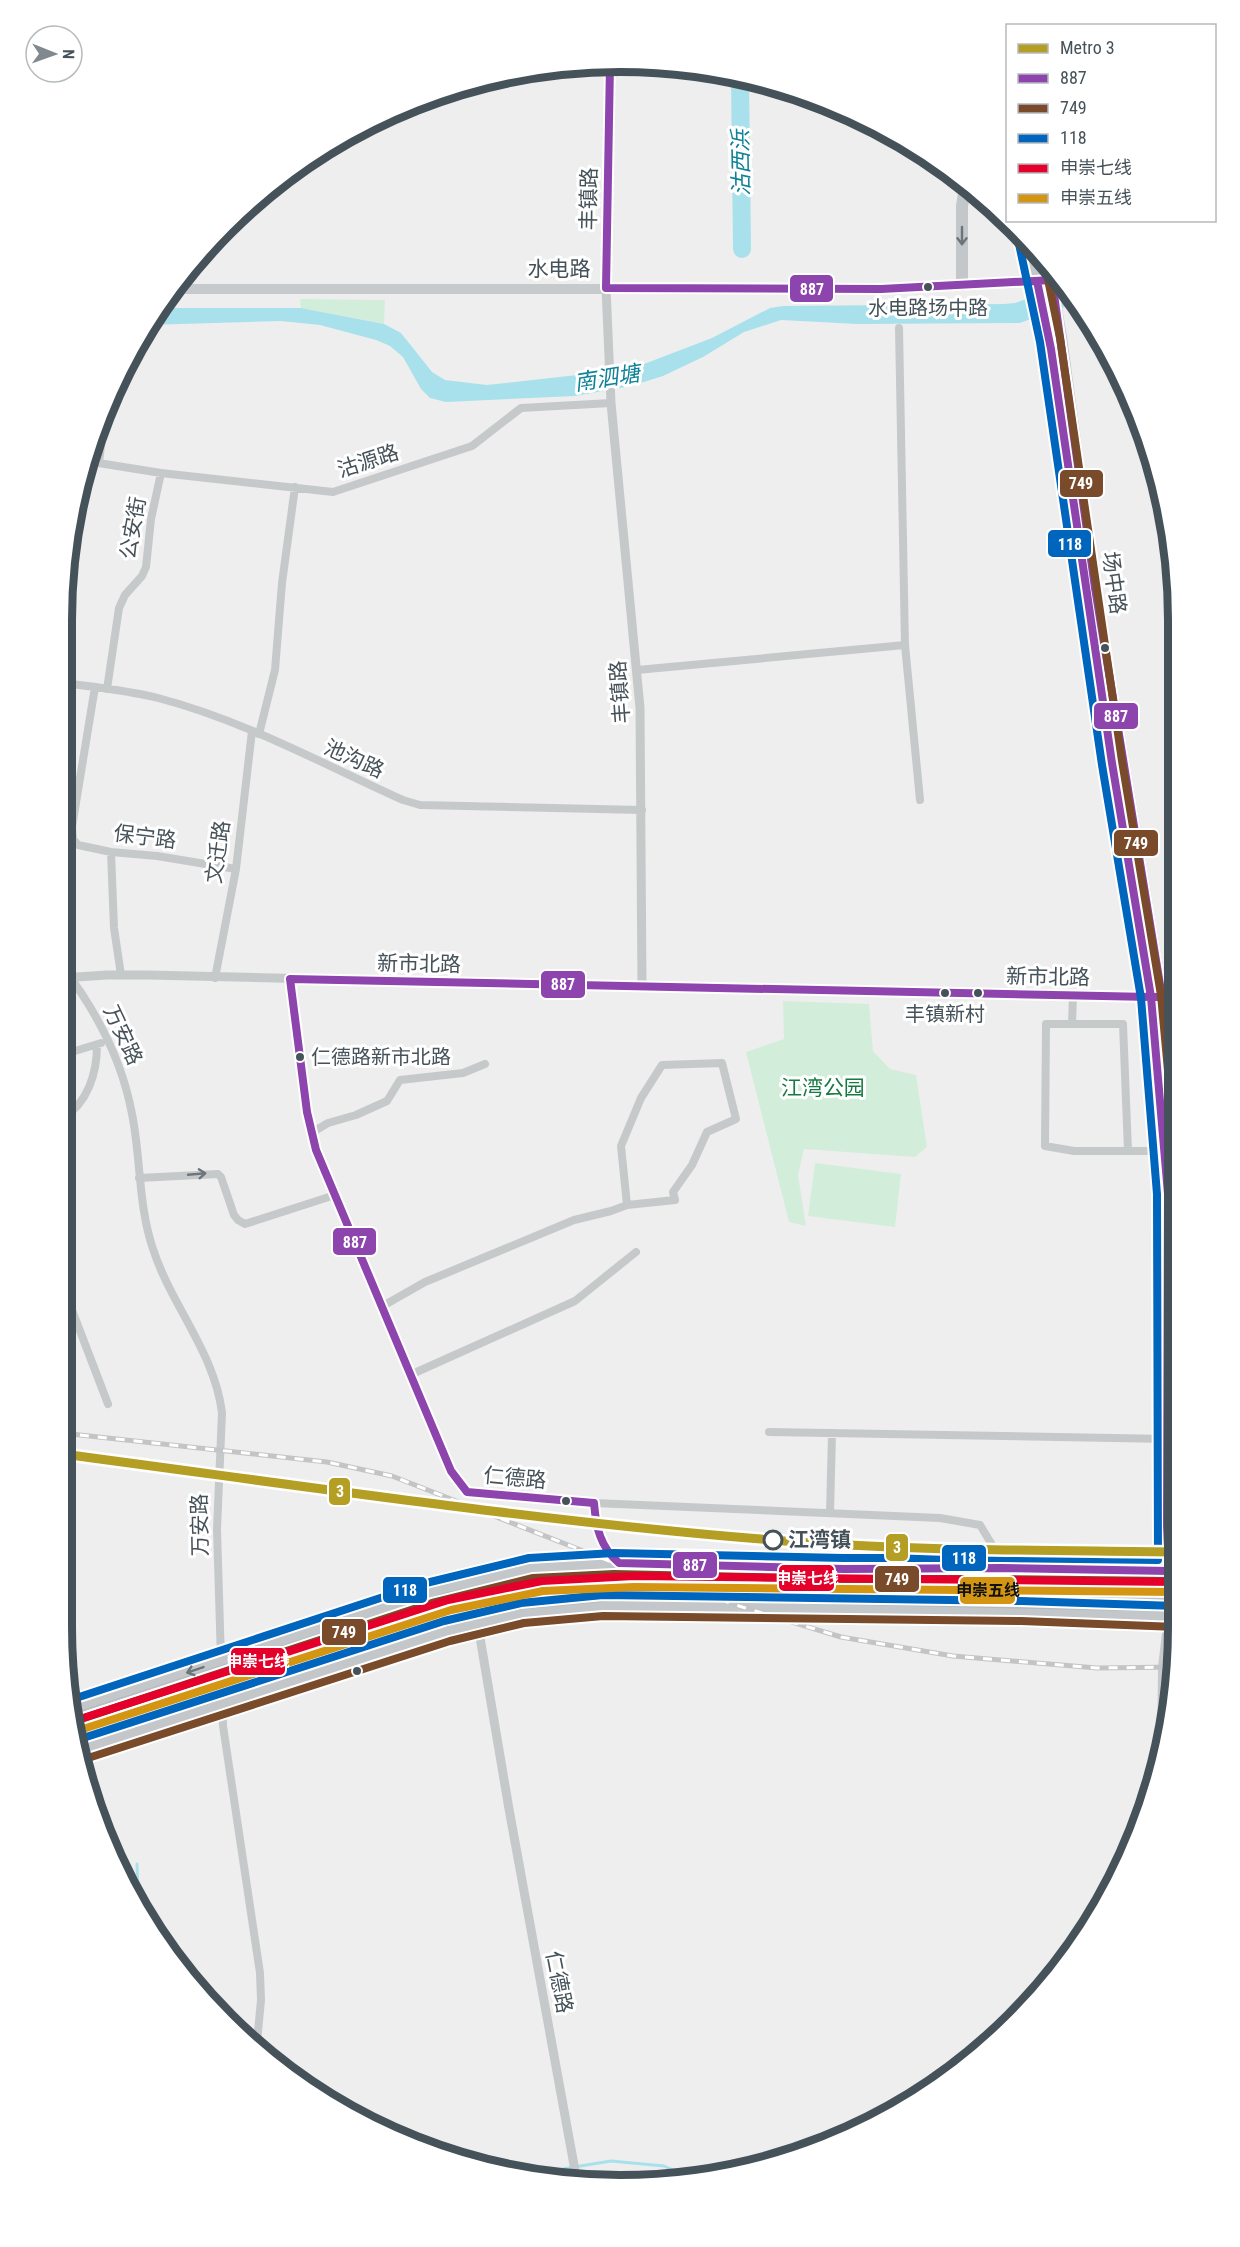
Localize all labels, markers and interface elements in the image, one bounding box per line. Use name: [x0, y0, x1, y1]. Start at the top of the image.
north arrow: [24, 24, 84, 84]
legend: [1006, 24, 1216, 222]
text: Metro 3: [1060, 37, 1115, 58]
text: N: [59, 49, 78, 59]
text: 887: [1060, 67, 1087, 88]
text: 749: [1060, 97, 1087, 118]
text: 118: [1060, 127, 1087, 148]
water label: 沽西浜: [728, 128, 754, 196]
text: 申崇七线: [1060, 157, 1132, 178]
street label: 丰镇路: [576, 167, 602, 231]
text: 申崇五线: [1060, 187, 1132, 208]
one-way arrow: [956, 225, 968, 245]
street label: 水电路: [528, 257, 591, 281]
line badge: 887: [789, 274, 834, 303]
text: 887: [800, 280, 824, 299]
marker: 水电路场中路: [922, 281, 934, 293]
place label: 水电路场中路: [868, 296, 988, 320]
water label: 南泗塘: [572, 360, 645, 396]
street label: 沽源路: [334, 440, 402, 482]
line badge: 749: [1059, 469, 1104, 498]
text: 749: [1069, 474, 1093, 493]
street label: 公安街: [116, 495, 150, 561]
line badge: 118: [1047, 529, 1092, 558]
text: 118: [1058, 535, 1082, 554]
street label: 场中路: [1098, 550, 1130, 616]
unlabelled marker: [1099, 642, 1111, 654]
street label: 丰镇路: [606, 660, 634, 724]
line badge: 887: [1093, 702, 1139, 730]
text: 887: [1104, 707, 1128, 726]
street label: 池沟路: [320, 735, 388, 783]
street label: 文迁路: [202, 819, 234, 885]
street label: 保宁路: [112, 821, 178, 853]
line badge: 749: [1113, 829, 1159, 857]
text: 749: [1124, 834, 1148, 853]
street label: 新市北路: [377, 951, 461, 977]
street label: 新市北路: [1006, 964, 1090, 990]
line badge: 887: [540, 970, 586, 999]
text: 887: [551, 975, 575, 994]
marker: 丰镇新村: [939, 987, 951, 999]
unlabelled marker: [972, 987, 984, 999]
street label: 万安路: [99, 1001, 147, 1069]
place label: 丰镇新村: [905, 1002, 985, 1026]
place label: 仁德路新市北路: [311, 1045, 451, 1069]
marker: 仁德路新市北路: [294, 1051, 306, 1063]
park label: 江湾公园: [781, 1076, 865, 1100]
one-way arrow: [187, 1168, 207, 1179]
line badge: 887: [332, 1227, 377, 1256]
text: 887: [343, 1233, 367, 1252]
street label: 仁德路: [483, 1463, 547, 1493]
line badge: 3: [328, 1477, 351, 1506]
text: 3: [336, 1482, 344, 1501]
street label: 万安路: [187, 1493, 213, 1557]
unlabelled marker: [560, 1495, 572, 1507]
place label: 江湾镇: [788, 1528, 851, 1552]
marker: 江湾镇: [763, 1530, 783, 1550]
line badge: 3: [885, 1533, 909, 1562]
text: 3: [893, 1538, 901, 1557]
line badge: 118: [941, 1544, 987, 1572]
text: 118: [952, 1549, 976, 1568]
line badge: 887: [672, 1551, 718, 1579]
text: 887: [683, 1556, 707, 1575]
line badge: 申崇七线: [778, 1564, 835, 1592]
line badge: 749: [874, 1565, 920, 1593]
text: 申崇七线: [775, 1569, 839, 1588]
text: 749: [885, 1570, 909, 1589]
line badge: 118: [382, 1576, 428, 1604]
line badge: 申崇五线: [959, 1576, 1016, 1605]
text: 118: [393, 1581, 417, 1600]
text: 申崇五线: [956, 1581, 1020, 1600]
line badge: 749: [321, 1618, 367, 1646]
text: 749: [332, 1623, 356, 1642]
line badge: 申崇七线: [230, 1647, 286, 1676]
text: 申崇七线: [226, 1652, 290, 1671]
one-way arrow: [186, 1665, 205, 1676]
unlabelled marker: [351, 1665, 363, 1677]
street label: 仁德路: [541, 1949, 577, 2015]

